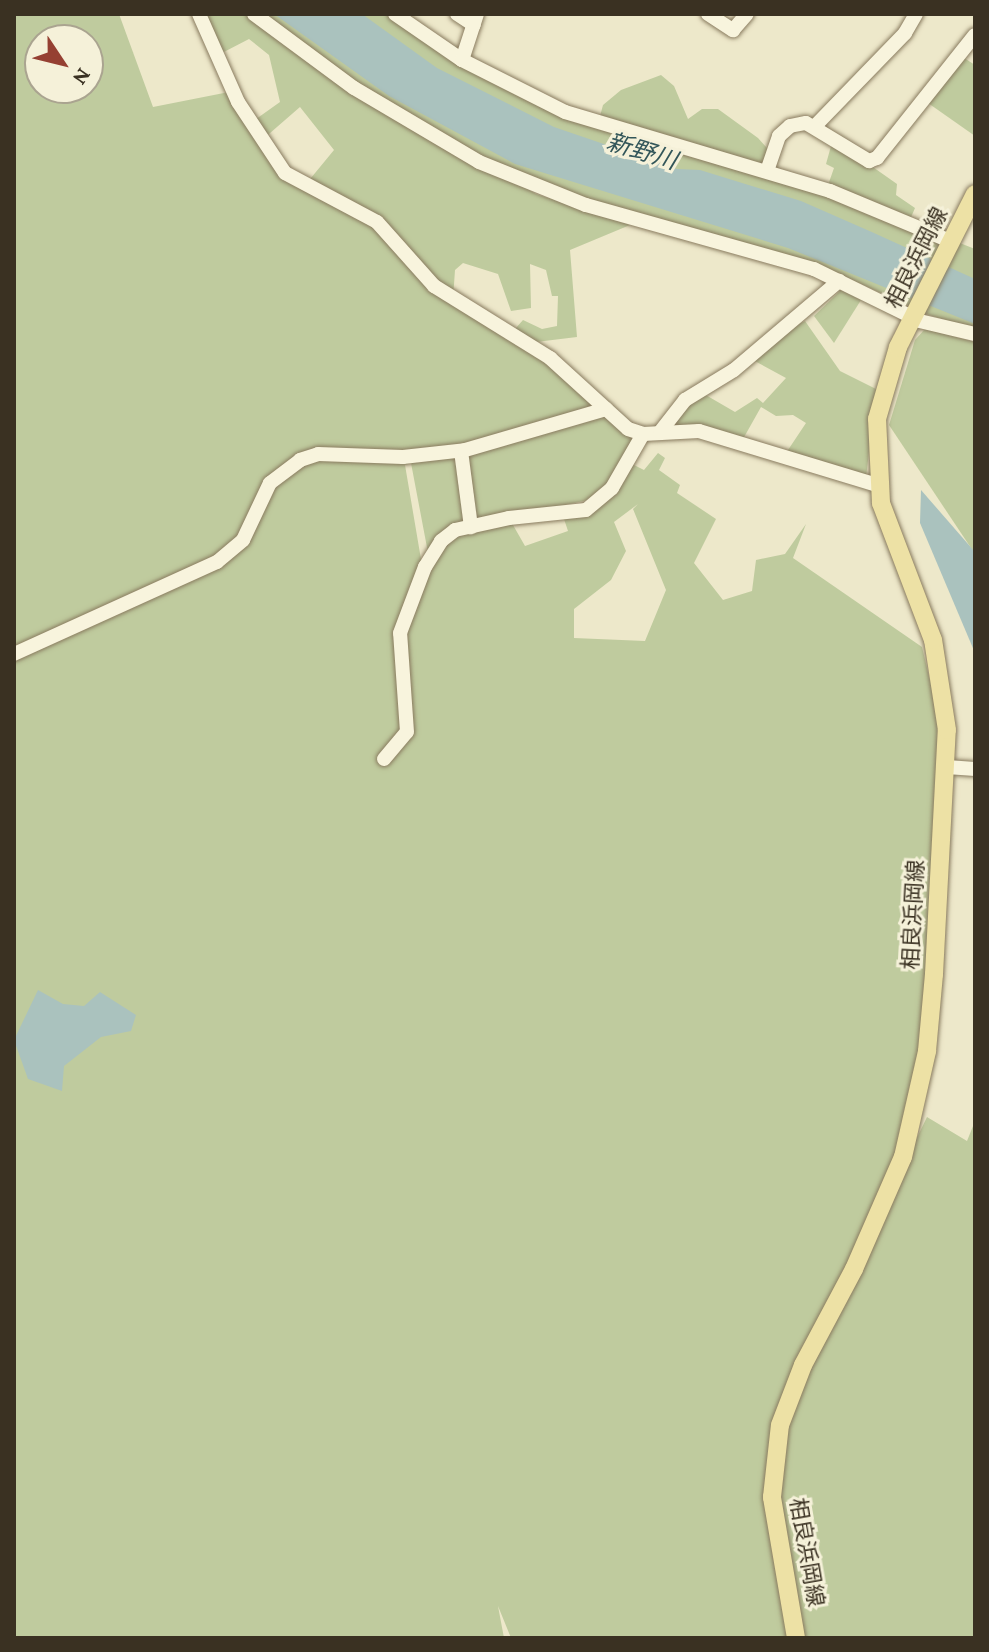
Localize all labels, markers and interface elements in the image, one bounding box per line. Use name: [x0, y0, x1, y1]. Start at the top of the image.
north arrow: [24, 24, 104, 104]
text: N: [68, 64, 97, 90]
water label: 新野川: [603, 127, 681, 175]
street label: 相良浜岡線: [879, 203, 953, 313]
street label: 相良浜岡線: [897, 859, 929, 971]
street label: 相良浜岡線: [784, 1496, 830, 1608]

